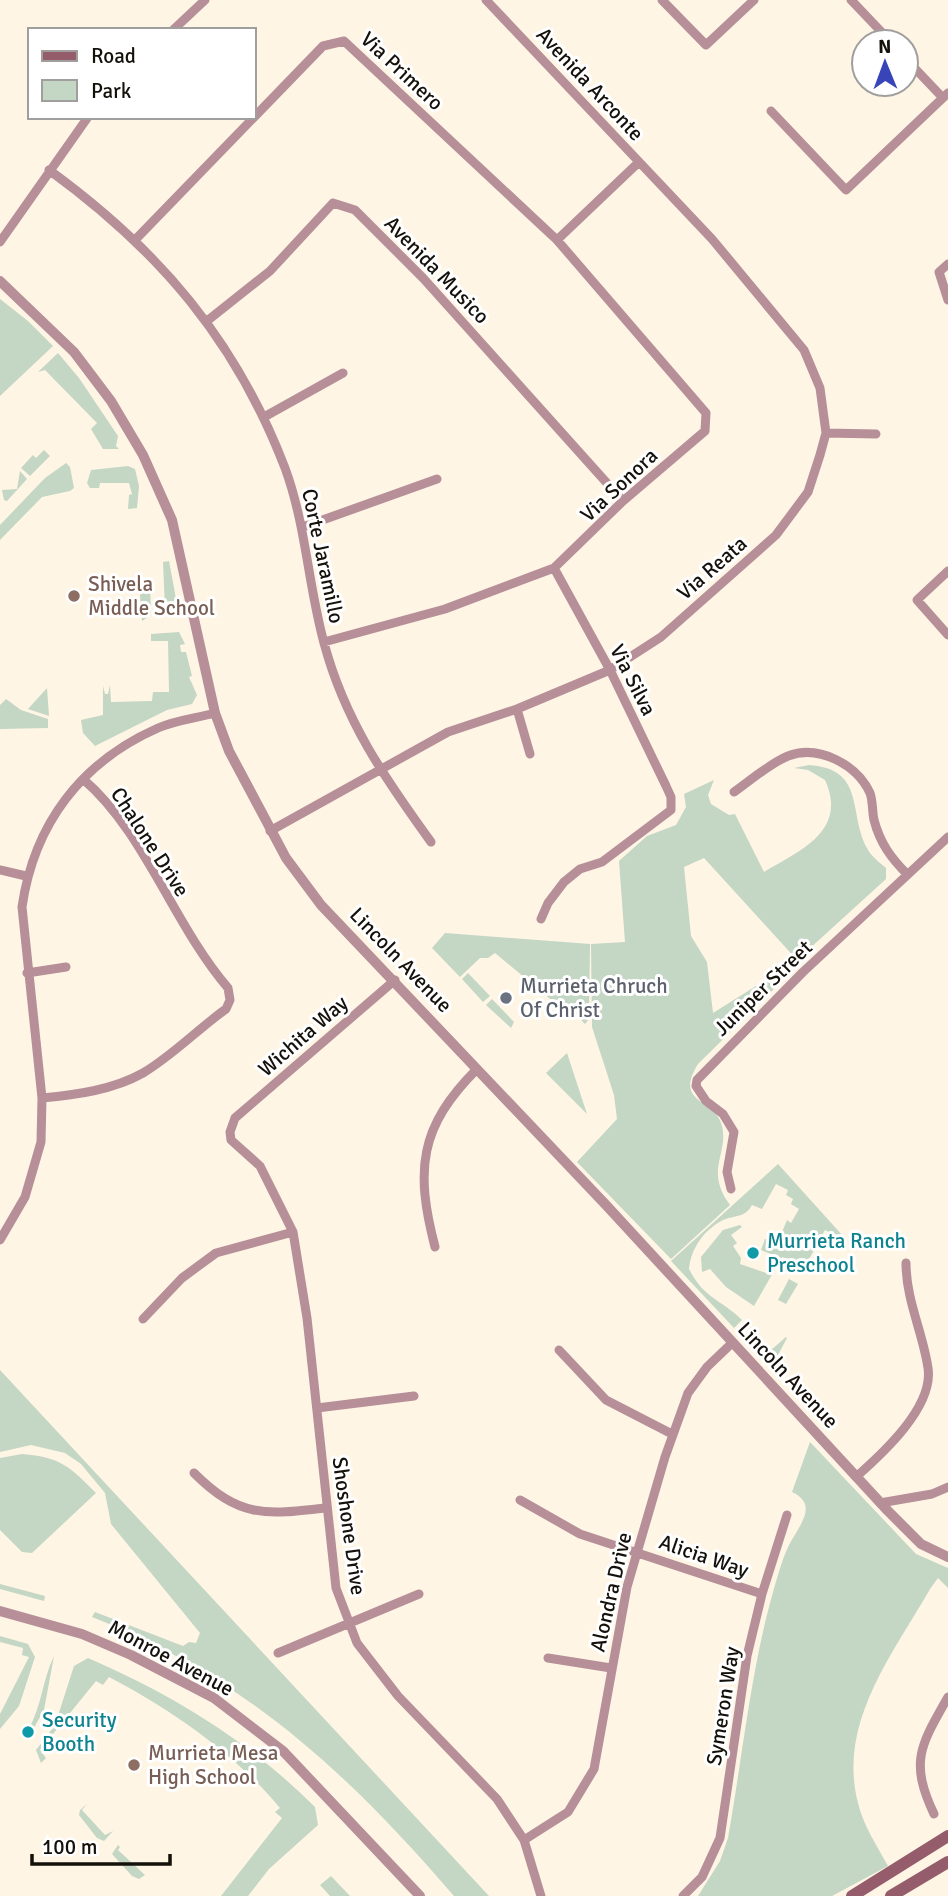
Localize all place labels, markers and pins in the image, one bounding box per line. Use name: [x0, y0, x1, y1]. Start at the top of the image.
place label: Shivela Middle School: [88, 571, 215, 621]
marker: Shivela Middle School: [66, 588, 82, 604]
place label: Murrieta Chruch Of Christ: [520, 973, 668, 1023]
marker: Murrieta Chruch Of Christ: [498, 990, 514, 1006]
place label: Murrieta Ranch Preschool: [767, 1228, 906, 1278]
marker: Murrieta Ranch Preschool: [745, 1245, 761, 1261]
place label: Security Booth: [42, 1707, 117, 1757]
marker: Security Booth: [20, 1724, 36, 1740]
place label: Murrieta Mesa High School: [148, 1740, 278, 1790]
marker: Murrieta Mesa High School: [126, 1757, 142, 1773]

